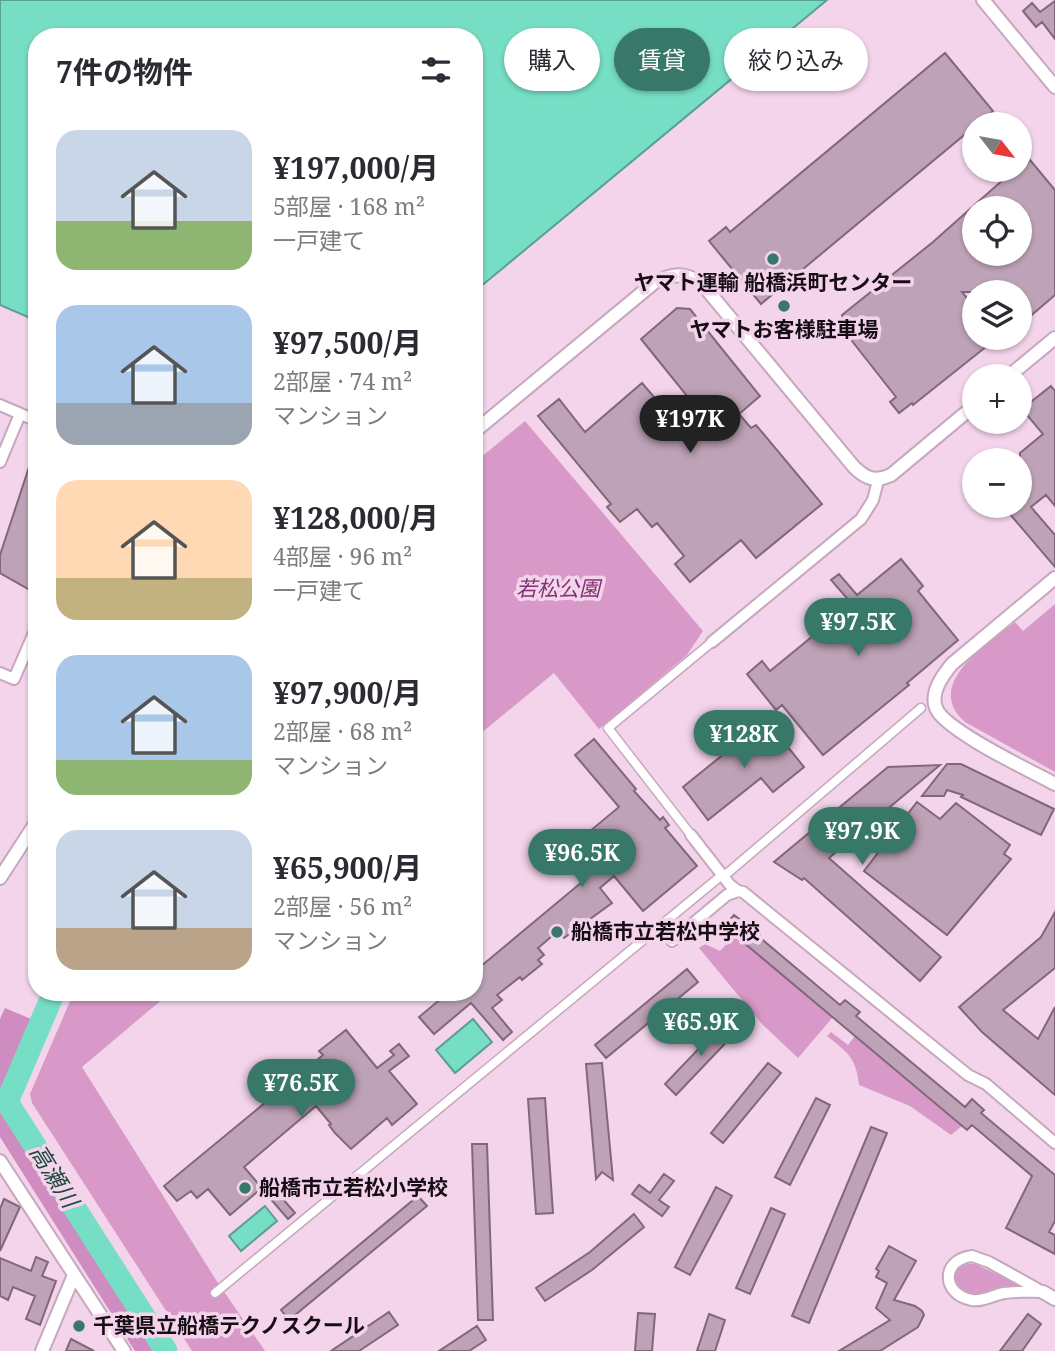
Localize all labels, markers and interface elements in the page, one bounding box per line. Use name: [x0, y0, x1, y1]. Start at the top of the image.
chip: 購入: [504, 28, 600, 91]
chip: 賃貸: [614, 28, 710, 91]
chip: 絞り込み: [724, 28, 868, 91]
text: 7件の物件: [56, 51, 193, 92]
icon: filters: [417, 51, 455, 89]
north arrow: [962, 112, 1032, 182]
map controls: [962, 112, 1032, 518]
text: ¥197,000/月: [273, 147, 439, 188]
icon: home: [112, 158, 196, 242]
text: 5部屋 · 168 m²: [273, 190, 425, 222]
button: locate: [962, 196, 1032, 266]
text: 一戸建て: [273, 224, 365, 256]
marker: ヤマト運輸 船橋浜町センター: [765, 251, 781, 267]
place label: ヤマト運輸 船橋浜町センター: [634, 268, 912, 296]
button: layers: [962, 280, 1032, 350]
marker: ヤマトお客様駐車場: [776, 298, 792, 314]
place label: ヤマトお客様駐車場: [690, 315, 879, 343]
text: ¥97,500/月: [273, 322, 422, 363]
icon: home: [112, 333, 196, 417]
button: +: [962, 364, 1032, 434]
text: 2部屋 · 74 m²: [273, 365, 412, 397]
pin: ¥197K: [641, 396, 739, 455]
text: マンション: [273, 399, 388, 431]
text: ¥197K: [656, 402, 724, 434]
button: −: [962, 448, 1032, 518]
text: ¥128,000/月: [273, 497, 439, 538]
icon: home: [112, 508, 196, 592]
text: 4部屋 · 96 m²: [273, 540, 412, 572]
text: 一戸建て: [273, 574, 365, 606]
park label: 若松公園: [516, 574, 603, 602]
pin: ¥97.5K: [801, 598, 915, 658]
text: ¥97.5K: [820, 605, 896, 637]
text: ¥97,900/月: [273, 672, 422, 713]
icon: home: [112, 683, 196, 767]
pin: ¥128K: [695, 710, 793, 770]
text: 2部屋 · 68 m²: [273, 715, 412, 747]
text: ¥128K: [710, 717, 778, 749]
text: マンション: [273, 749, 388, 781]
pin: ¥97.9K: [805, 808, 919, 867]
text: ¥97.9K: [824, 814, 900, 846]
pin: ¥96.5K: [525, 830, 639, 889]
text: ¥96.5K: [544, 836, 620, 868]
text: ¥65,900/月: [273, 847, 422, 888]
icon: home: [112, 858, 196, 942]
text: 2部屋 · 56 m²: [273, 890, 412, 922]
place label: 船橋市立若松中学校: [571, 917, 760, 945]
text: マンション: [273, 924, 388, 956]
marker: 船橋市立若松中学校: [549, 924, 565, 940]
pin: ¥65.9K: [644, 998, 758, 1058]
text: ¥65.9K: [663, 1005, 739, 1037]
pin: ¥76.5K: [244, 1060, 358, 1119]
text: ¥76.5K: [263, 1066, 339, 1098]
water label: 高瀬川: [23, 1138, 88, 1216]
place label: 船橋市立若松小学校: [259, 1173, 448, 1201]
marker: 船橋市立若松小学校: [237, 1180, 253, 1196]
place label: 千葉県立船橋テクノスクール: [93, 1311, 365, 1339]
marker: 千葉県立船橋テクノスクール: [71, 1318, 87, 1334]

